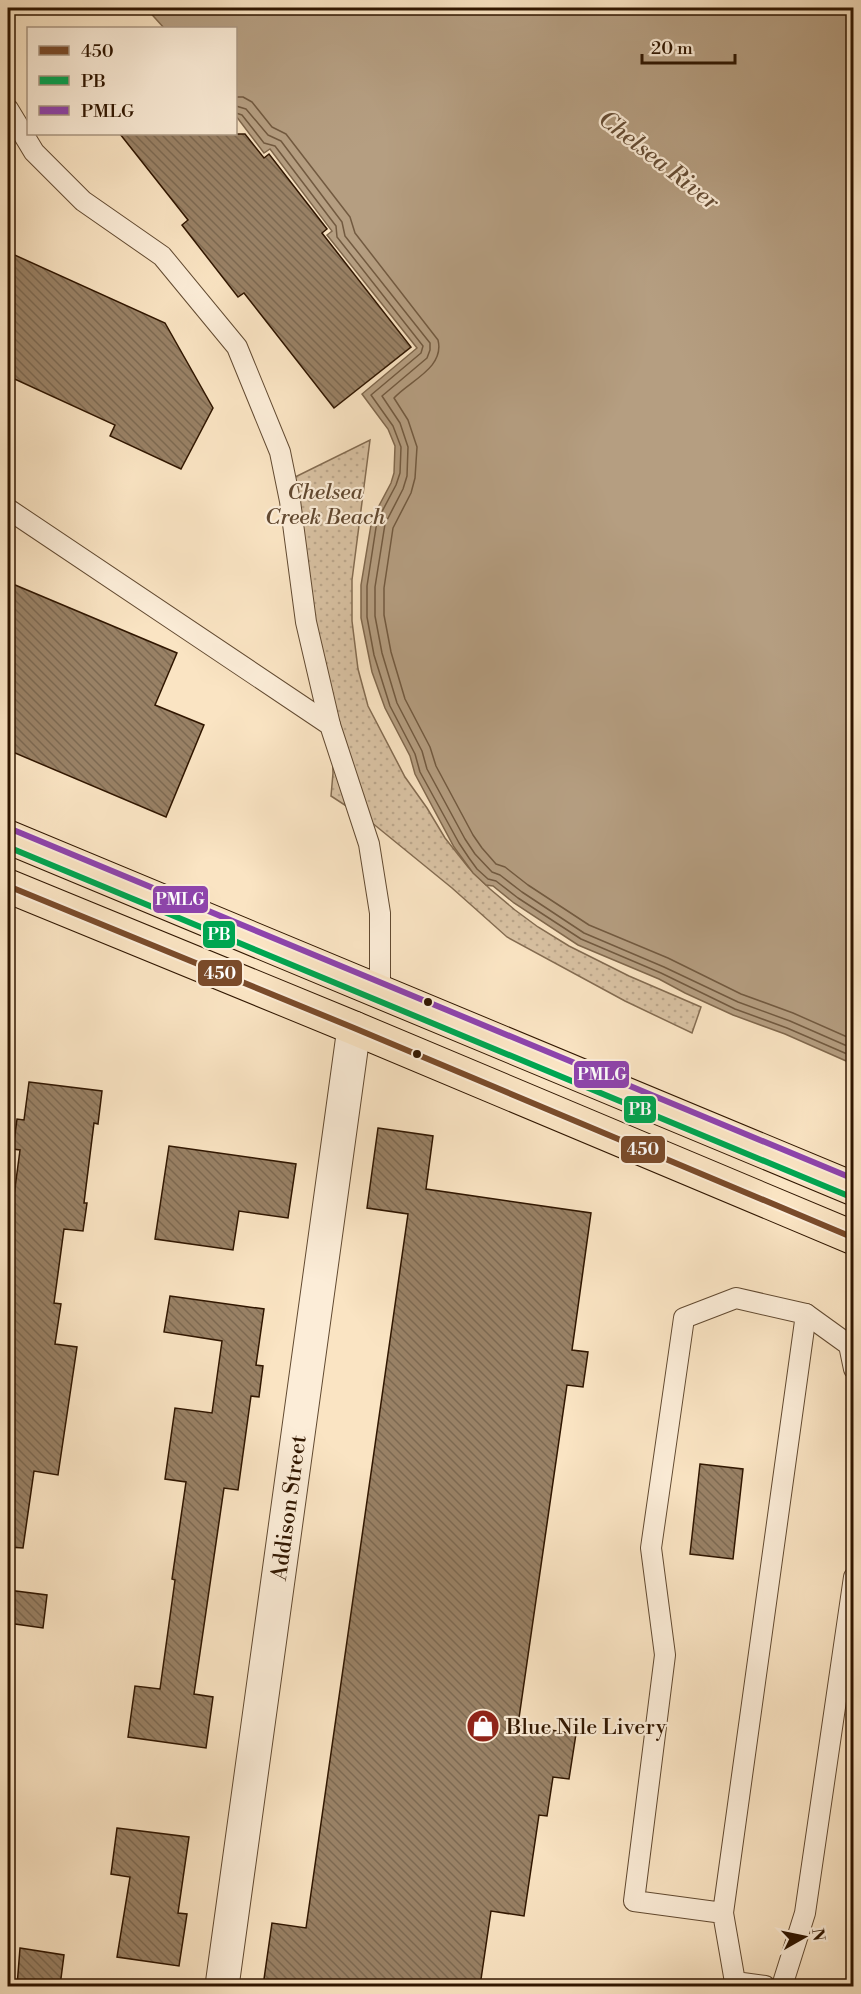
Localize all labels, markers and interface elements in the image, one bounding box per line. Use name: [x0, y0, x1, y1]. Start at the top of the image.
legend: [27, 27, 237, 135]
scale bar: [642, 27, 735, 65]
text: 20 m: [651, 37, 693, 60]
text: 450: [81, 40, 114, 63]
text: PB: [81, 70, 106, 93]
text: PMLG: [81, 100, 135, 123]
water label: Chelsea River: [592, 104, 725, 218]
park label: Chelsea Creek Beach: [265, 479, 386, 531]
line badge: PMLG: [152, 885, 209, 914]
text: PMLG: [155, 890, 205, 910]
line badge: PB: [202, 920, 236, 949]
text: PB: [207, 925, 231, 945]
line badge: 450: [197, 959, 243, 987]
text: 450: [204, 964, 236, 984]
unlabelled marker: [422, 996, 434, 1008]
unlabelled marker: [411, 1048, 423, 1060]
line badge: PMLG: [573, 1060, 630, 1089]
text: PMLG: [577, 1065, 627, 1085]
line badge: PB: [623, 1095, 657, 1124]
text: PB: [628, 1100, 652, 1120]
line badge: 450: [620, 1135, 666, 1164]
text: 450: [627, 1140, 659, 1160]
street label: Addison Street: [266, 1433, 313, 1583]
shop icon: Blue Nile Livery: [465, 1708, 501, 1744]
place label: Blue Nile Livery: [505, 1714, 667, 1741]
north arrow: [774, 1907, 834, 1967]
text: N: [807, 1927, 829, 1943]

